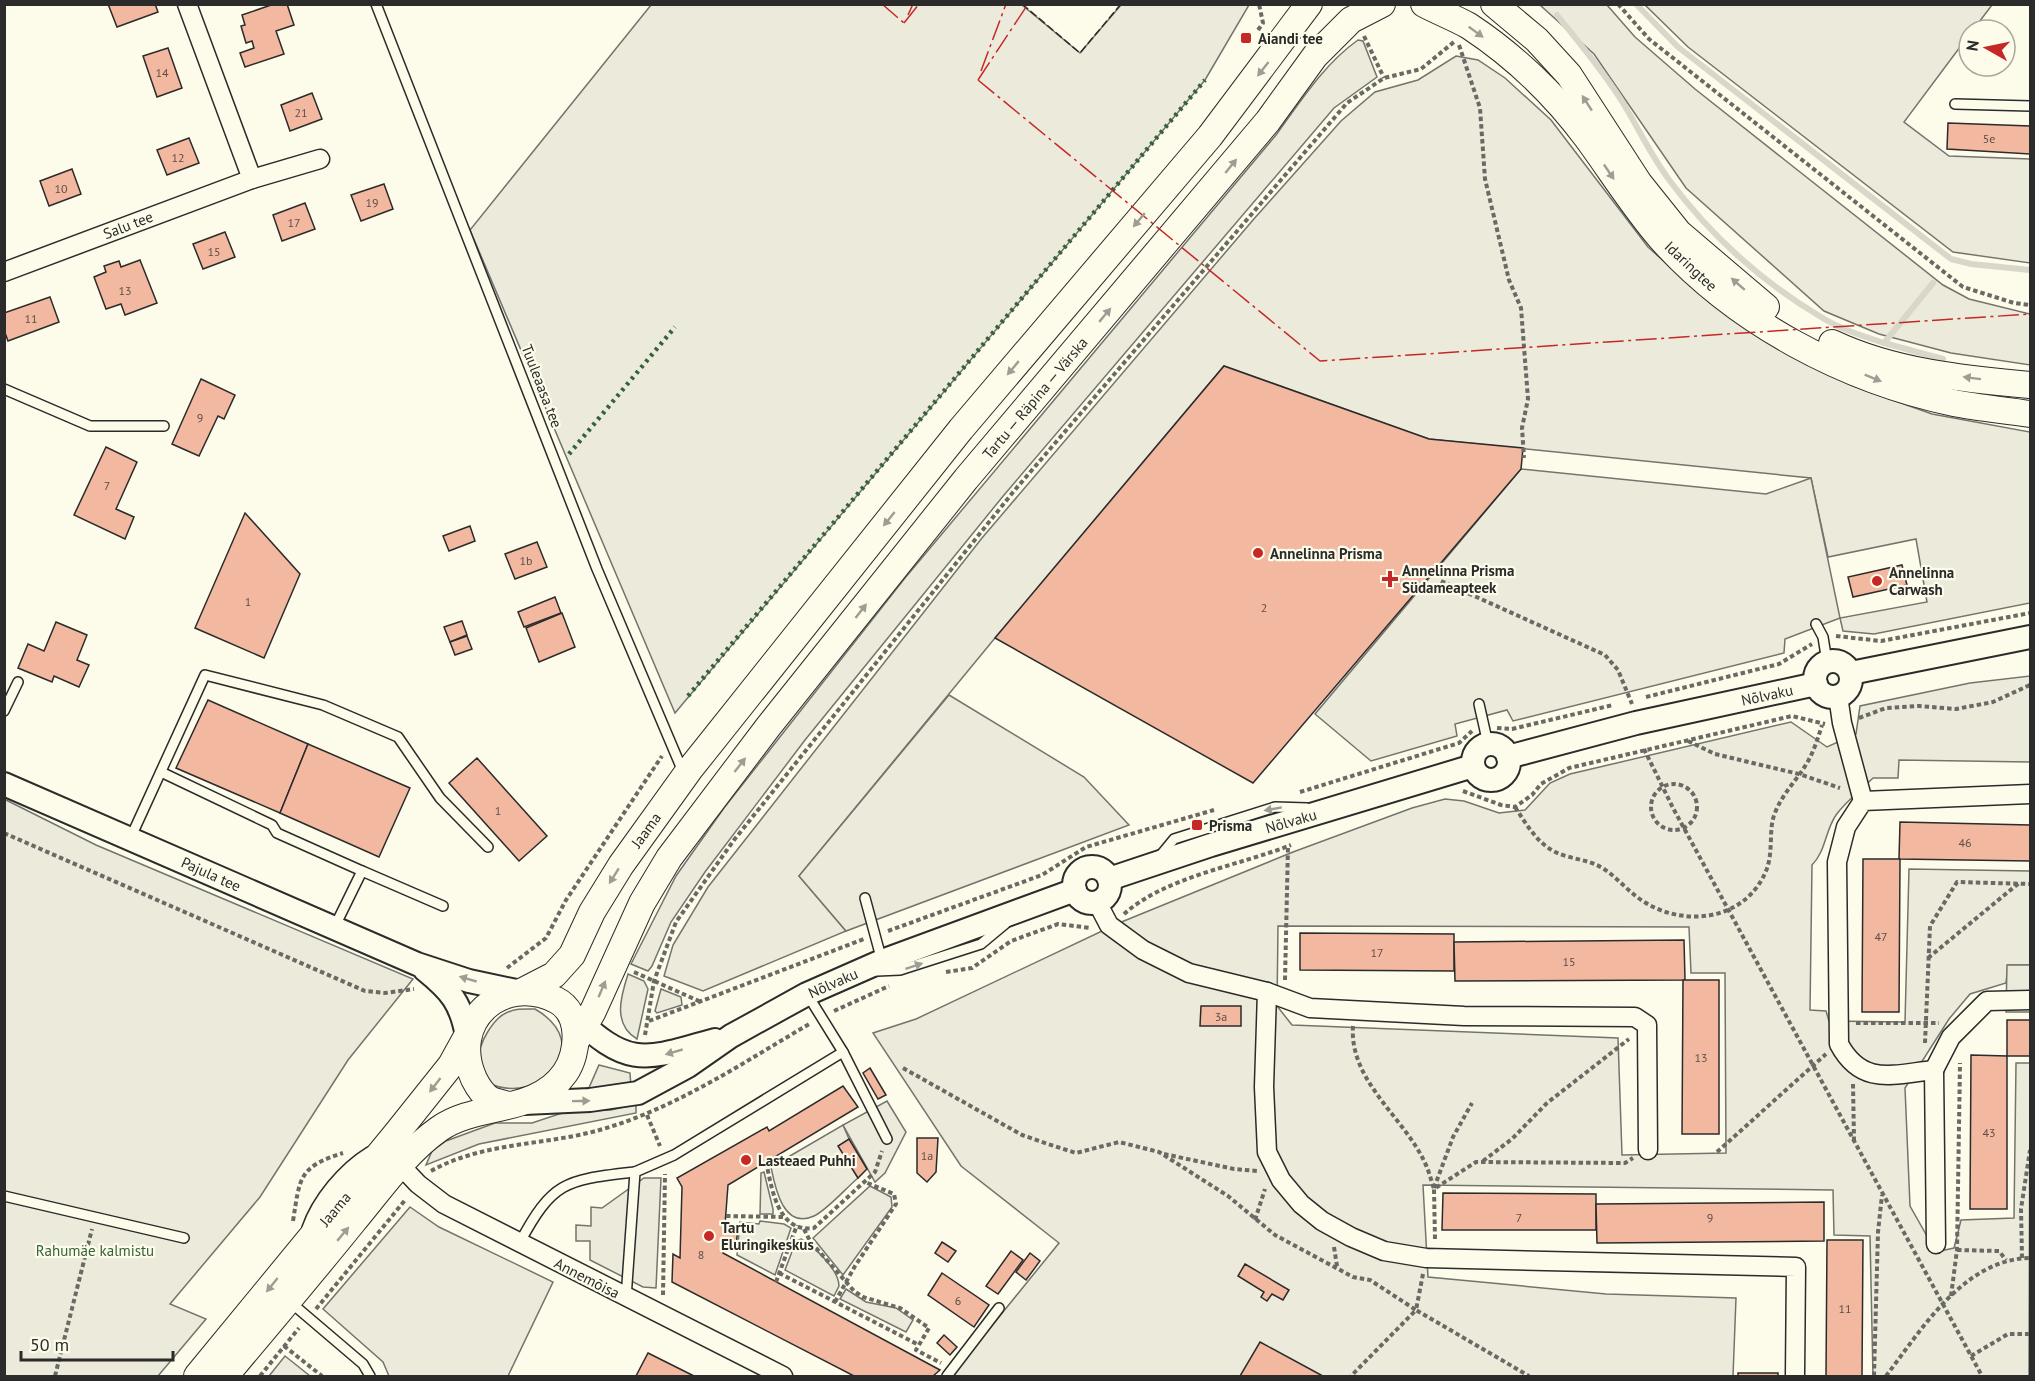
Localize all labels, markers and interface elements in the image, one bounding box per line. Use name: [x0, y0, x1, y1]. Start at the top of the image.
north arrow: [1957, 18, 2017, 78]
one-way arrow: [1468, 25, 1483, 37]
place label: Aiandi tee: [1258, 29, 1323, 48]
marker: Aiandi tee: [1239, 31, 1253, 45]
text: N: [1961, 39, 1983, 52]
one-way arrow: [1256, 61, 1269, 77]
house number: 14: [155, 65, 169, 80]
one-way arrow: [1582, 95, 1593, 111]
house number: 21: [294, 105, 308, 120]
house number: 5e: [1983, 131, 1995, 146]
house number: 12: [171, 150, 185, 165]
one-way arrow: [1224, 159, 1237, 174]
one-way arrow: [1603, 163, 1615, 179]
house number: 10: [54, 181, 68, 196]
house number: 19: [365, 195, 379, 210]
street label: Salu tee: [100, 207, 156, 243]
one-way arrow: [1133, 212, 1146, 227]
house number: 17: [287, 215, 301, 230]
street label: Idaringtee: [1661, 237, 1721, 295]
house number: 15: [207, 244, 221, 259]
one-way arrow: [1731, 278, 1746, 291]
house number: 13: [118, 283, 132, 298]
one-way arrow: [1098, 308, 1111, 323]
house number: 11: [24, 311, 38, 326]
street label: Tartu — Räpina — Värska: [978, 333, 1092, 463]
street label: Tuuleaasa tee: [517, 342, 567, 430]
one-way arrow: [1007, 360, 1020, 375]
one-way arrow: [1963, 373, 1982, 383]
one-way arrow: [1864, 374, 1882, 383]
house number: 9: [197, 410, 203, 425]
house number: 7: [104, 478, 110, 493]
one-way arrow: [882, 511, 895, 527]
place label: Annelinna Prisma: [1270, 544, 1382, 563]
marker: Annelinna Prisma: [1251, 546, 1265, 560]
house number: 1b: [519, 553, 533, 568]
place label: Annelinna Prisma Südameapteek: [1402, 561, 1514, 597]
place label: Annelinna Carwash: [1889, 563, 1954, 599]
marker: Annelinna Prisma Südameapteek: [1383, 572, 1397, 586]
marker: Annelinna Carwash: [1870, 574, 1884, 588]
house number: 1: [245, 594, 251, 609]
house number: 2: [1261, 600, 1267, 615]
one-way arrow: [854, 604, 866, 619]
street label: Nõlvaku: [1739, 680, 1795, 710]
one-way arrow: [734, 757, 746, 773]
house number: 1: [495, 803, 501, 818]
street label: Nõlvaku: [1263, 805, 1319, 837]
one-way arrow: [1263, 805, 1282, 814]
street label: Jaama: [626, 809, 665, 852]
place label: Prisma: [1209, 816, 1252, 835]
marker: Prisma: [1190, 818, 1204, 832]
house number: 46: [1958, 835, 1972, 850]
street label: Pajula tee: [178, 852, 244, 896]
one-way arrow: [609, 867, 620, 884]
house number: 47: [1874, 929, 1888, 944]
house number: 17: [1370, 945, 1384, 960]
house number: 15: [1562, 954, 1576, 969]
one-way arrow: [905, 960, 923, 970]
street label: Nõlvaku: [805, 964, 861, 1002]
one-way arrow: [459, 974, 477, 984]
one-way arrow: [598, 980, 607, 998]
house number: 3a: [1215, 1009, 1227, 1024]
one-way arrow: [665, 1047, 684, 1057]
house number: 13: [1694, 1050, 1708, 1065]
one-way arrow: [429, 1077, 442, 1093]
one-way arrow: [571, 1096, 590, 1105]
house number: 43: [1982, 1125, 1996, 1140]
house number: 1a: [921, 1148, 933, 1163]
place label: Lasteaed Puhhi: [758, 1151, 856, 1170]
marker: Lasteaed Puhhi: [739, 1153, 753, 1167]
street label: Jaama: [315, 1188, 355, 1231]
house number: 7: [1516, 1210, 1522, 1225]
house number: 9: [1707, 1210, 1713, 1225]
place label: Tartu Eluringikeskus: [721, 1218, 814, 1254]
one-way arrow: [336, 1227, 349, 1242]
marker: Tartu Eluringikeskus: [702, 1229, 716, 1243]
park label: Rahumäe kalmistu: [36, 1241, 154, 1260]
house number: 8: [698, 1247, 704, 1262]
street label: Annemõisa: [551, 1253, 623, 1303]
one-way arrow: [266, 1277, 279, 1292]
house number: 6: [955, 1293, 961, 1308]
house number: 11: [1838, 1301, 1852, 1316]
scale bar: [21, 1324, 172, 1362]
text: 50 m: [30, 1333, 69, 1356]

